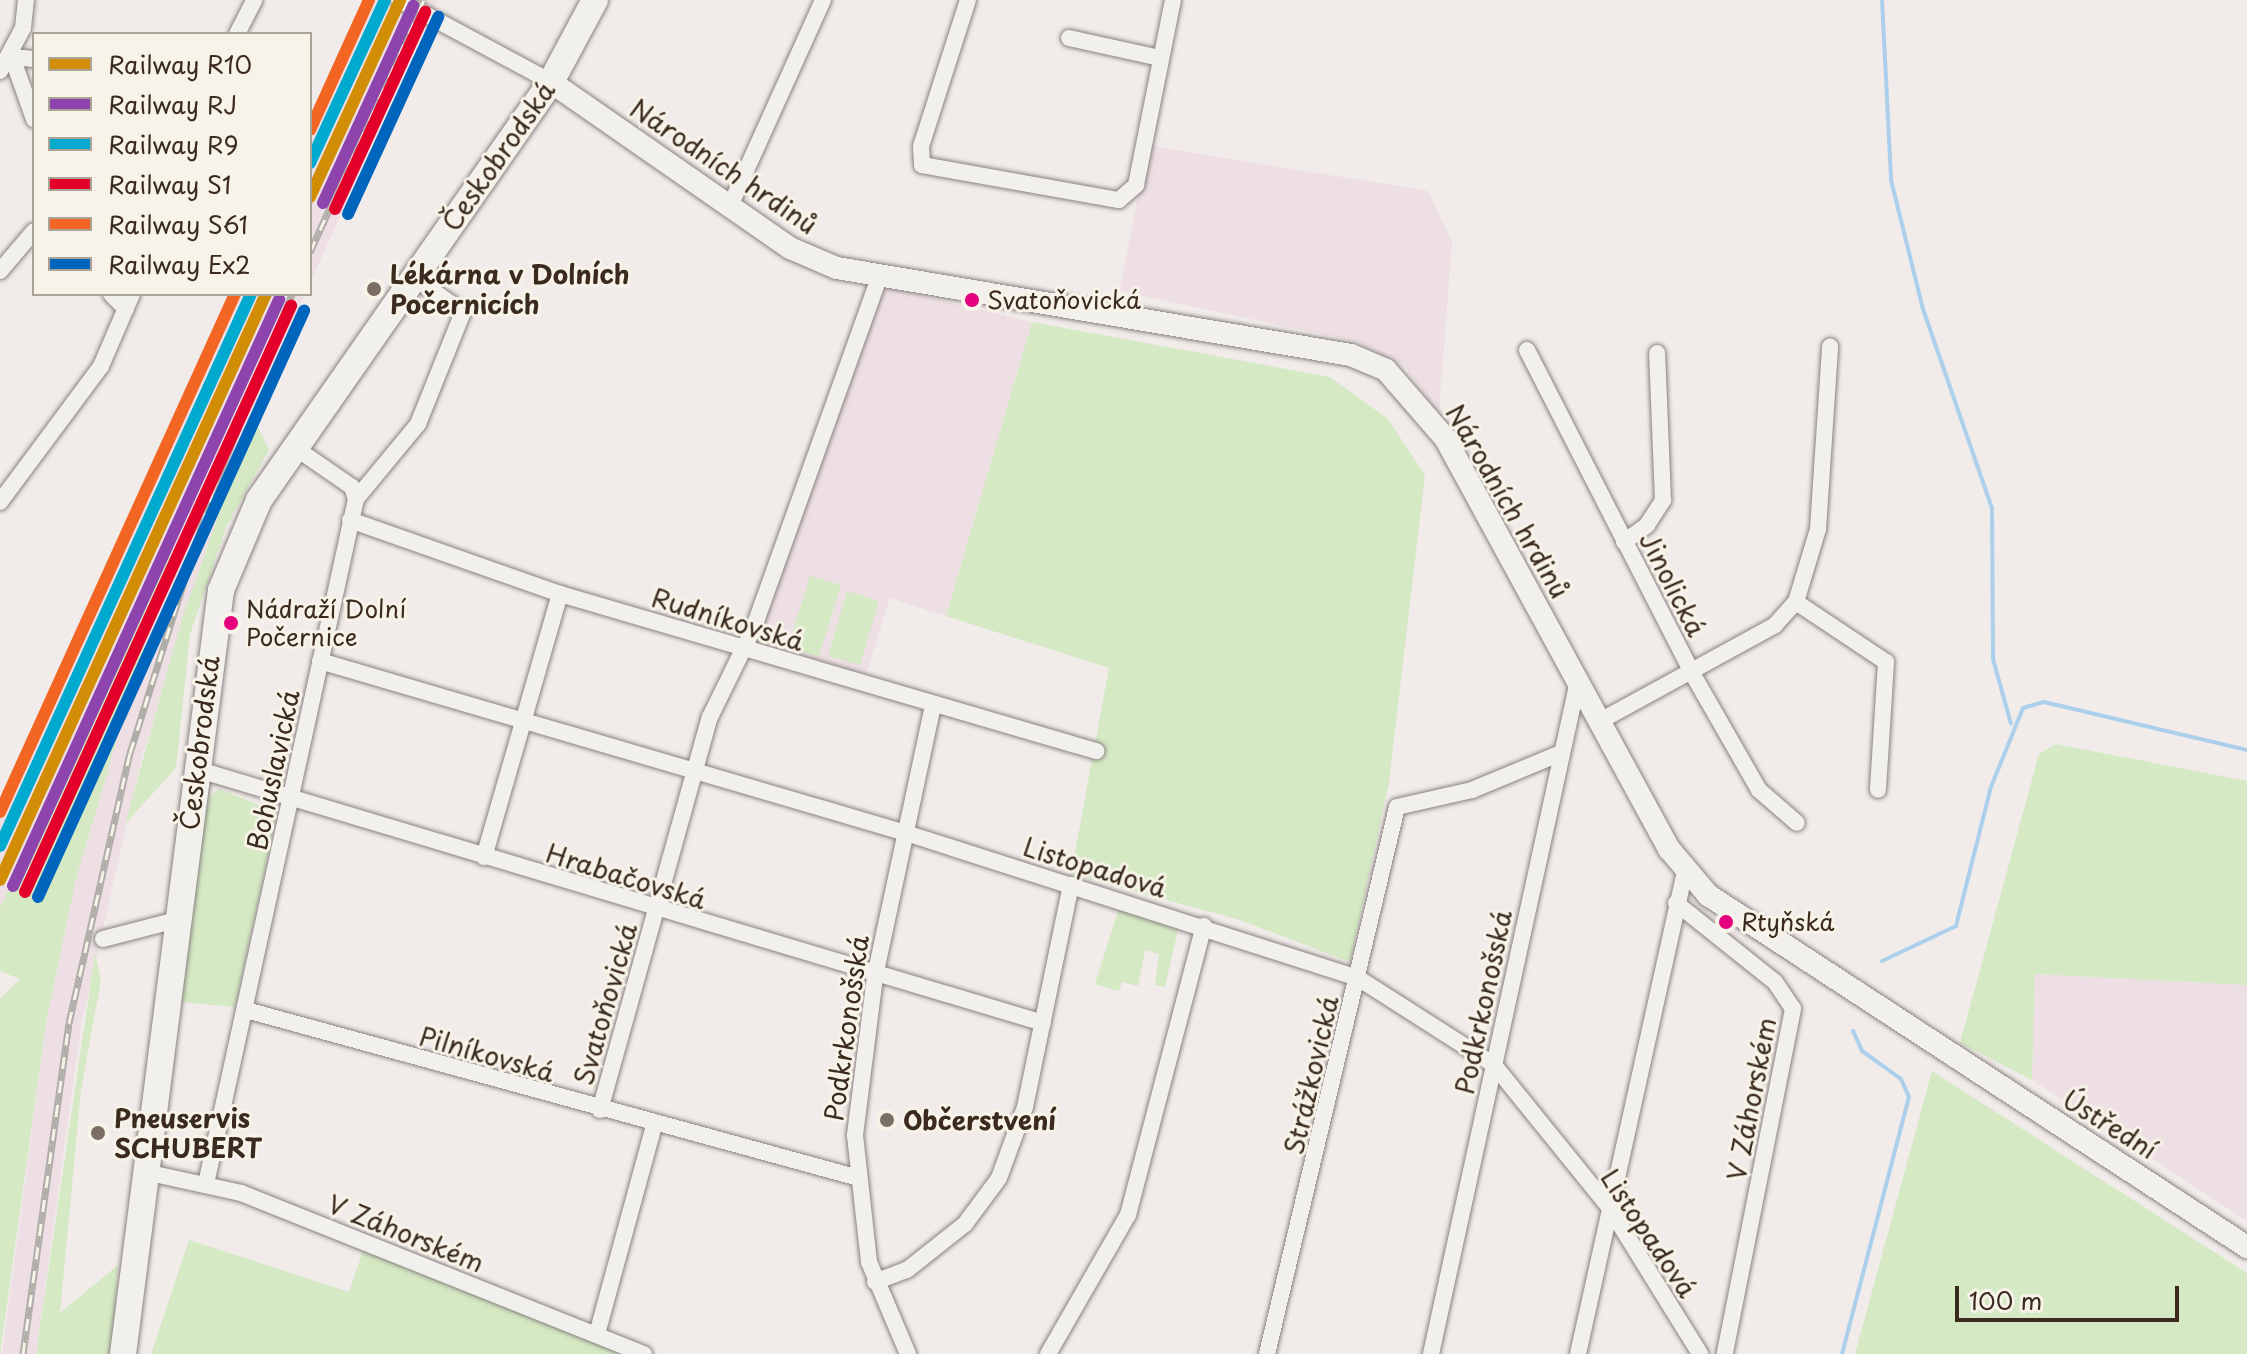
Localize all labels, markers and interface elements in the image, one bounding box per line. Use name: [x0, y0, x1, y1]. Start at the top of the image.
legend: [32, 32, 312, 296]
text: Railway R10: [108, 46, 252, 82]
street label: Českobrodská: [435, 75, 561, 237]
text: Railway RJ: [108, 86, 237, 122]
street label: Národních hrdinů: [624, 92, 824, 240]
text: Railway R9: [108, 126, 239, 162]
text: Railway S1: [108, 166, 231, 202]
text: Railway S61: [108, 206, 248, 242]
text: Railway Ex2: [108, 246, 250, 282]
place label: Lékárna v Dolních Počernicích: [390, 258, 631, 320]
marker: Lékárna v Dolních Počernicích: [365, 280, 383, 298]
place label: Svatoňovická: [987, 286, 1141, 314]
marker: Svatoňovická: [964, 292, 980, 308]
street label: Národních hrdinů: [1440, 398, 1576, 604]
street label: Jinolická: [1634, 527, 1712, 641]
street label: Rudníkovská: [648, 581, 808, 657]
place label: Nádraží Dolní Počernice: [246, 595, 406, 651]
marker: Nádraží Dolní Počernice: [223, 615, 239, 631]
street label: Českobrodská: [173, 654, 225, 832]
street label: Bohuslavická: [241, 687, 305, 853]
street label: Listopadová: [1020, 830, 1170, 904]
street label: Hrabačovská: [542, 837, 710, 915]
street label: Podkrkonošská: [1448, 907, 1518, 1097]
place label: Rtyňská: [1741, 908, 1834, 936]
marker: Rtyňská: [1718, 914, 1734, 930]
street label: Svatoňovická: [567, 920, 643, 1088]
street label: Podkrkonošská: [818, 933, 874, 1123]
street label: Strážkovická: [1278, 993, 1344, 1157]
street label: V Záhorském: [1720, 1014, 1782, 1184]
street label: Pilníkovská: [416, 1020, 558, 1088]
street label: Ústřední: [2057, 1083, 2163, 1165]
place label: Pneuservis SCHUBERT: [114, 1102, 262, 1164]
place label: Občerstvení: [903, 1104, 1056, 1136]
marker: Občerstvení: [878, 1111, 896, 1129]
marker: Pneuservis SCHUBERT: [89, 1124, 107, 1142]
street label: Listopadová: [1595, 1163, 1703, 1303]
street label: V Záhorském: [322, 1187, 490, 1279]
scale bar: [1959, 1270, 2183, 1320]
text: 100 m: [1969, 1282, 2042, 1318]

